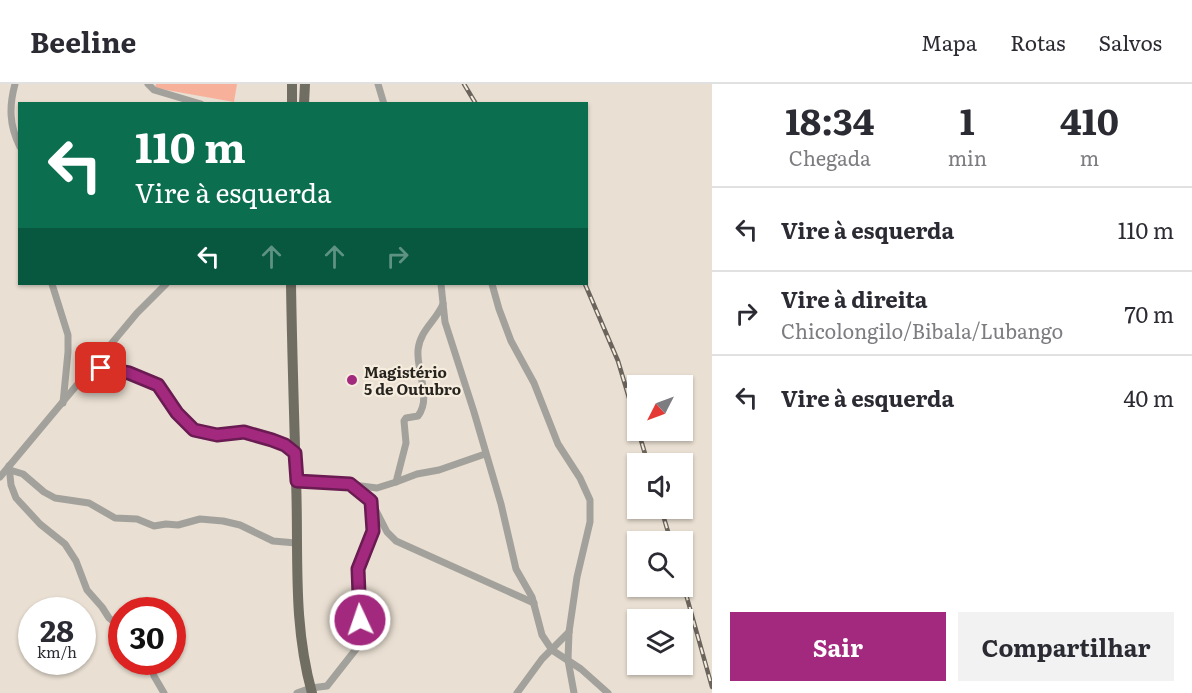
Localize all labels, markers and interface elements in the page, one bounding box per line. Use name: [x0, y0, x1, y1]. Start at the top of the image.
text: Beeline: [30, 20, 136, 62]
text: Mapa: [921, 26, 977, 57]
text: Rotas: [1010, 26, 1066, 57]
text: Salvos: [1099, 26, 1162, 57]
text: 18:34: [785, 93, 875, 146]
text: 1: [960, 93, 975, 146]
text: 410: [1060, 93, 1119, 146]
text: 110 m: [135, 114, 246, 176]
icon: left: [36, 126, 114, 204]
text: Chegada: [789, 142, 871, 172]
text: min: [948, 142, 987, 172]
text: m: [1080, 142, 1099, 172]
text: Vire à esquerda: [135, 171, 332, 211]
icon: left: [730, 213, 763, 246]
text: Vire à esquerda: [781, 213, 954, 246]
text: 110 m: [1118, 213, 1174, 246]
icon: left: [192, 240, 225, 273]
icon: ahead: [255, 240, 288, 273]
icon: ahead: [318, 240, 351, 273]
icon: right: [381, 240, 414, 273]
text: Vire à direita: [781, 282, 928, 315]
icon: right: [730, 297, 763, 330]
text: 70 m: [1124, 297, 1174, 330]
text: Chicolongilo/Bibala/Lubango: [781, 315, 1063, 345]
pin: [75, 342, 126, 393]
icon: arrive: [84, 351, 117, 384]
place label: Magistério 5 de Outubro: [364, 360, 461, 400]
marker: Magistério 5 de Outubro: [345, 373, 359, 387]
north arrow: [627, 375, 693, 441]
map controls: [627, 375, 693, 675]
icon: left: [730, 381, 763, 414]
text: Vire à esquerda: [781, 381, 954, 414]
text: 40 m: [1123, 381, 1174, 414]
button: sound: [627, 453, 693, 519]
button: search: [627, 531, 693, 597]
position arrow: [328, 588, 392, 652]
speed limit sign: 30: [108, 597, 186, 675]
text: 28: [40, 607, 74, 651]
button: layers: [627, 609, 693, 675]
button: Sair: [730, 612, 946, 681]
button: Compartilhar: [958, 612, 1174, 681]
text: km/h: [37, 640, 77, 663]

